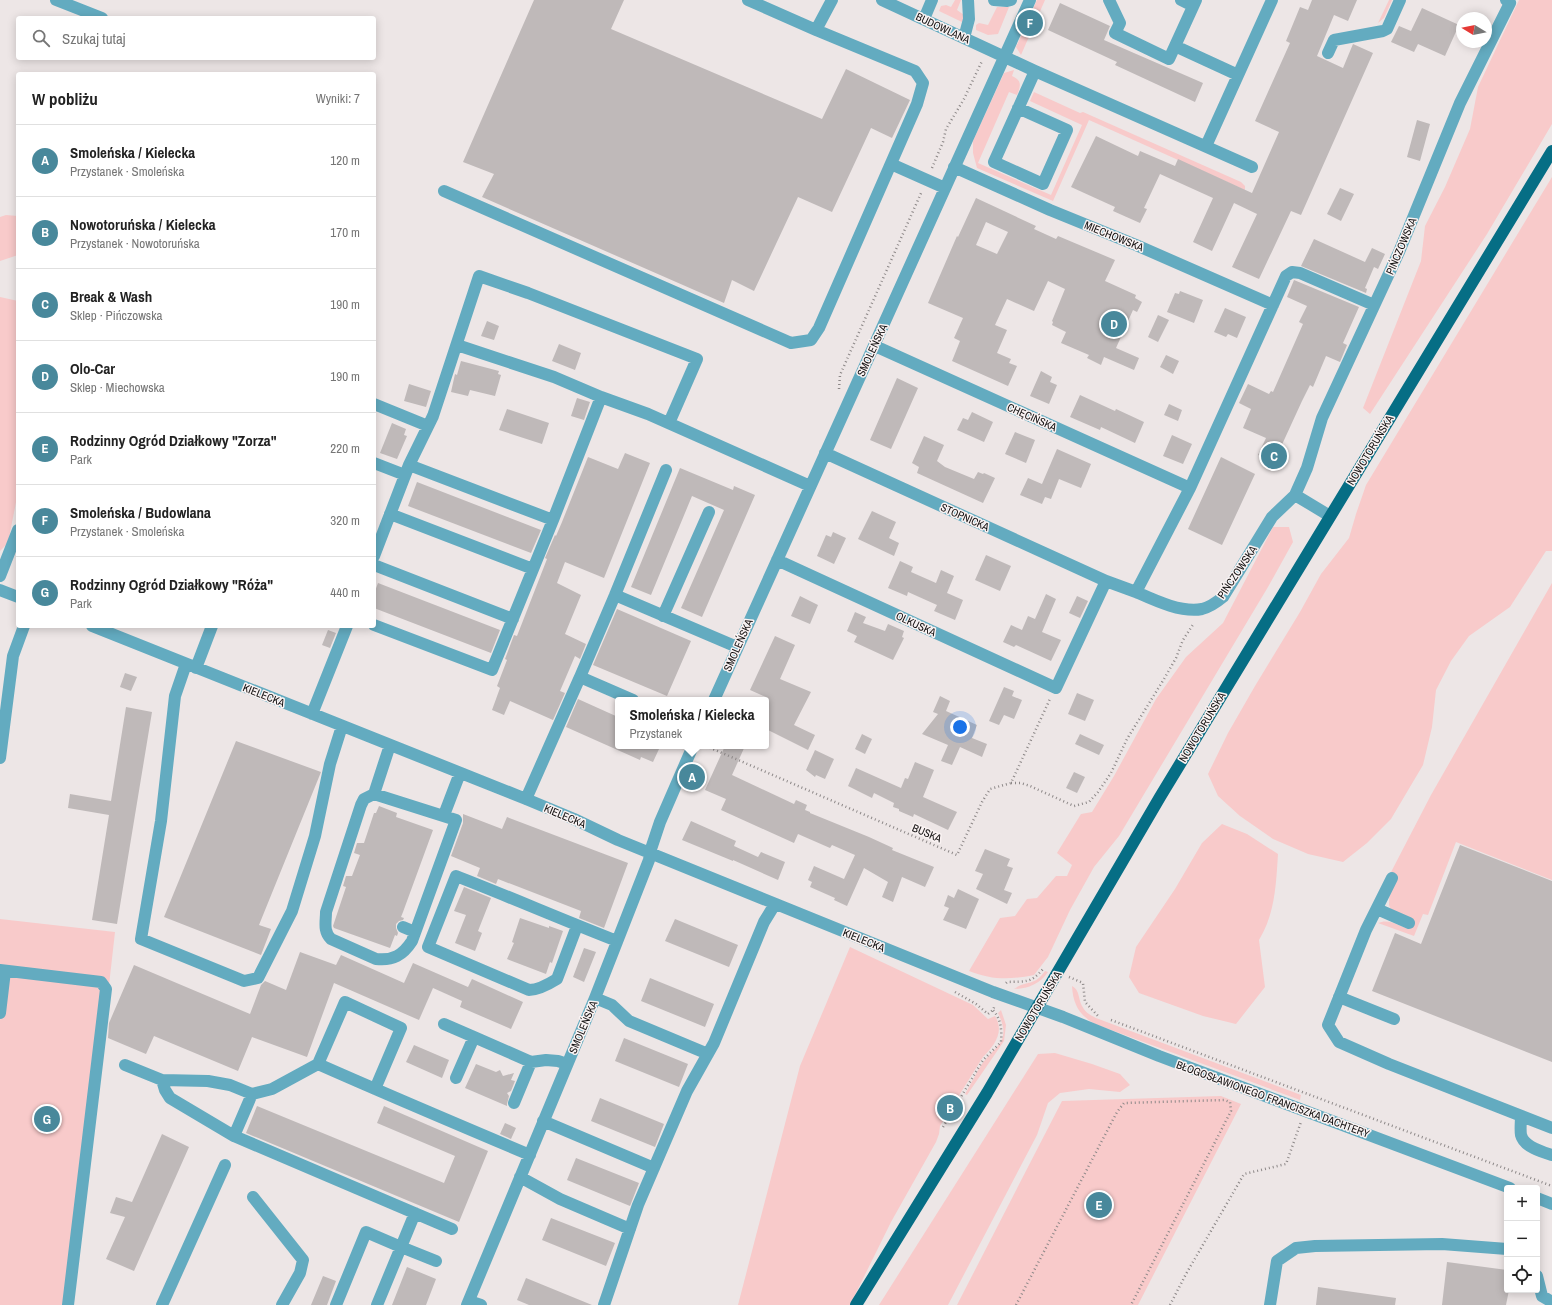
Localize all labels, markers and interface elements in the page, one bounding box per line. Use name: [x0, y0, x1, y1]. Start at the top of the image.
pin: F: [1017, 8, 1043, 38]
street label: BUDOWLANA: [914, 9, 973, 47]
north arrow: [1456, 12, 1492, 48]
search box: [16, 16, 376, 60]
icon: search: [30, 27, 52, 49]
text: Szukaj tutaj: [62, 28, 126, 49]
text: W pobliżu: [32, 87, 98, 110]
text: Wyniki: 7: [316, 90, 360, 107]
text: Smoleńska / Kielecka: [70, 142, 195, 163]
text: A: [41, 152, 49, 169]
text: 120 m: [330, 152, 360, 169]
text: Przystanek · Smoleńska: [70, 163, 184, 180]
text: Nowotoruńska / Kielecka: [70, 214, 216, 235]
street label: PIŃCZOWSKA: [1383, 214, 1420, 277]
street label: MIECHOWSKA: [1082, 218, 1147, 255]
text: B: [41, 224, 49, 241]
text: 170 m: [330, 224, 360, 241]
text: Przystanek · Nowotoruńska: [70, 235, 200, 252]
text: Break & Wash: [70, 286, 152, 307]
text: C: [41, 296, 49, 313]
text: 190 m: [330, 296, 360, 313]
text: Sklep · Pińczowska: [70, 307, 162, 324]
pin: D: [1101, 309, 1127, 339]
street label: SMOLEŃSKA: [854, 321, 891, 378]
text: Olo-Car: [70, 358, 115, 379]
text: D: [41, 368, 49, 385]
text: 190 m: [330, 368, 360, 385]
text: Sklep · Miechowska: [70, 379, 165, 396]
street label: CHĘCIŃSKA: [1005, 400, 1060, 434]
street label: NOWOTORUŃSKA: [1344, 412, 1397, 487]
text: Rodzinny Ogród Działkowy "Zorza": [70, 430, 276, 451]
text: E: [41, 440, 49, 457]
text: 220 m: [330, 440, 360, 457]
pin: C: [1261, 441, 1287, 471]
text: Park: [70, 451, 92, 468]
street label: STOPNICKA: [938, 500, 992, 534]
text: Smoleńska / Budowlana: [70, 502, 211, 523]
text: F: [42, 512, 48, 529]
text: 320 m: [330, 512, 360, 529]
text: Przystanek · Smoleńska: [70, 523, 184, 540]
street label: PIŃCZOWSKA: [1214, 542, 1260, 601]
text: Rodzinny Ogród Działkowy "Róża": [70, 574, 273, 595]
text: G: [41, 584, 49, 601]
text: 440 m: [330, 584, 360, 601]
text: Park: [70, 595, 92, 612]
street label: OLKUSKA: [894, 609, 939, 640]
street label: SMOLEŃSKA: [720, 616, 756, 673]
street label: KIELECKA: [241, 680, 288, 710]
street label: NOWOTORUŃSKA: [1176, 689, 1229, 764]
popup: [615, 697, 769, 749]
text: Smoleńska / Kielecka: [629, 704, 755, 725]
your location: [950, 717, 970, 737]
text: Przystanek: [629, 725, 682, 742]
pin: A: [679, 762, 705, 792]
street label: KIELECKA: [542, 801, 589, 831]
street label: BUSKA: [910, 821, 945, 846]
street label: KIELECKA: [841, 925, 888, 955]
street label: NOWOTORUŃSKA: [1012, 968, 1065, 1043]
street label: SMOLEŃSKA: [566, 998, 601, 1056]
street label: BŁOGOSŁAWIONEGO FRANCISZKA DACHTERY: [1175, 1057, 1371, 1141]
pin: B: [937, 1093, 963, 1123]
pin: G: [34, 1104, 60, 1134]
map controls: [1504, 1185, 1540, 1293]
button: +: [1504, 1185, 1540, 1221]
pin: E: [1086, 1190, 1112, 1220]
button: −: [1504, 1221, 1540, 1257]
button: locate: [1504, 1257, 1540, 1293]

